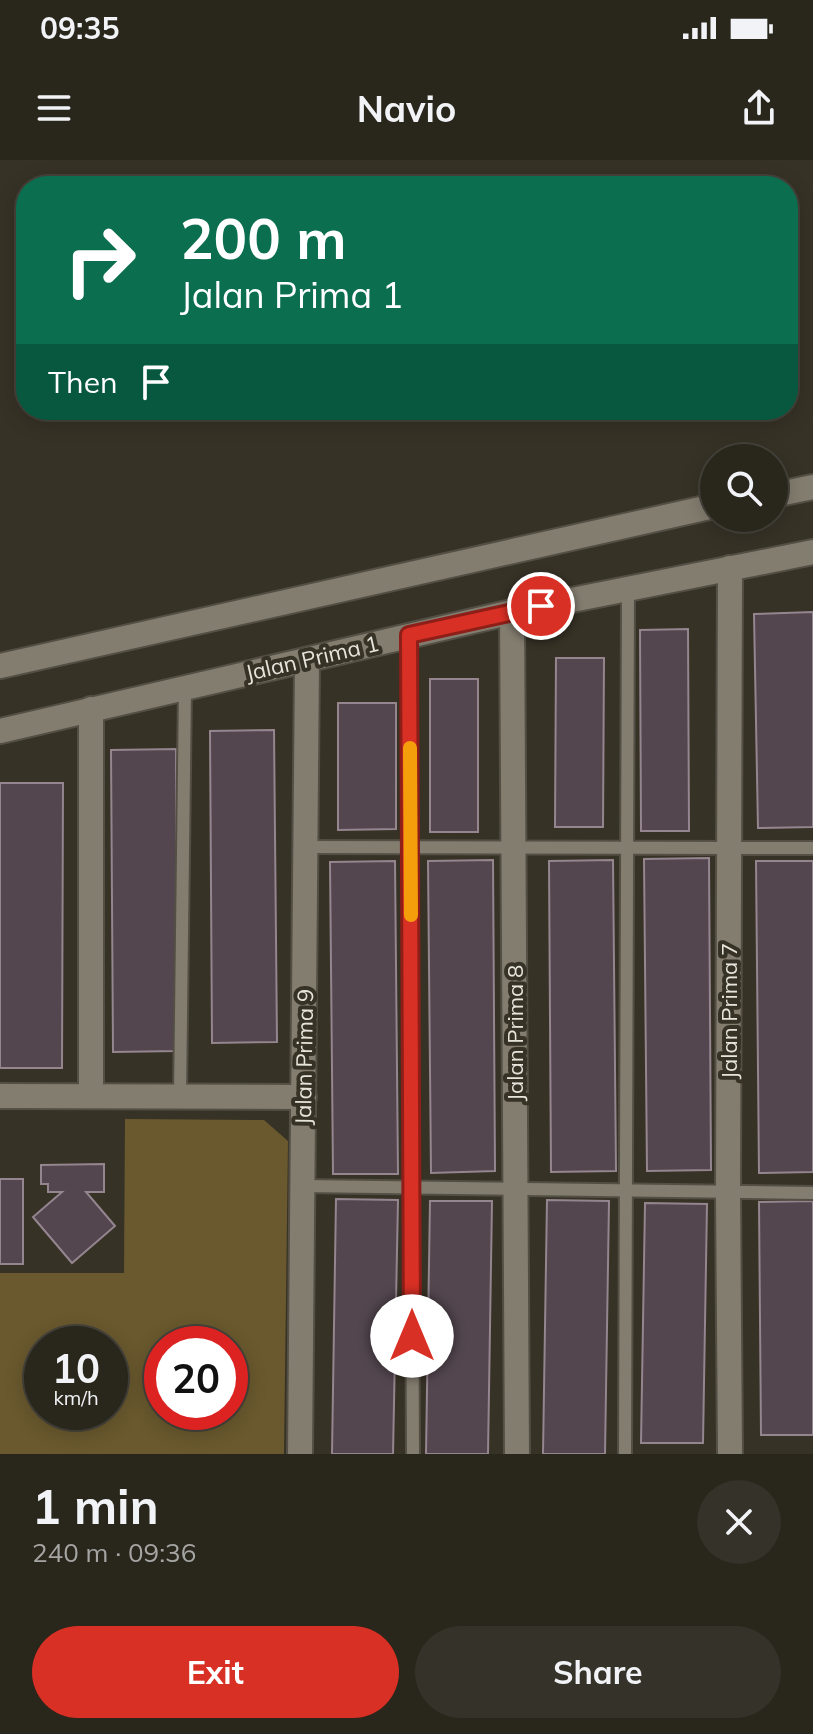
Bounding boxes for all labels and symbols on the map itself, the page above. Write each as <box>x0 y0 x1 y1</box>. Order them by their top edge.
pin <box>507 572 575 640</box>
street label: Jalan Prima 1 <box>242 629 382 687</box>
street label: Jalan Prima 7 <box>715 943 743 1079</box>
street label: Jalan Prima 8 <box>501 965 529 1101</box>
street label: Jalan Prima 9 <box>289 989 319 1125</box>
position arrow <box>370 1294 454 1378</box>
speed limit sign: 20 <box>144 1326 248 1430</box>

